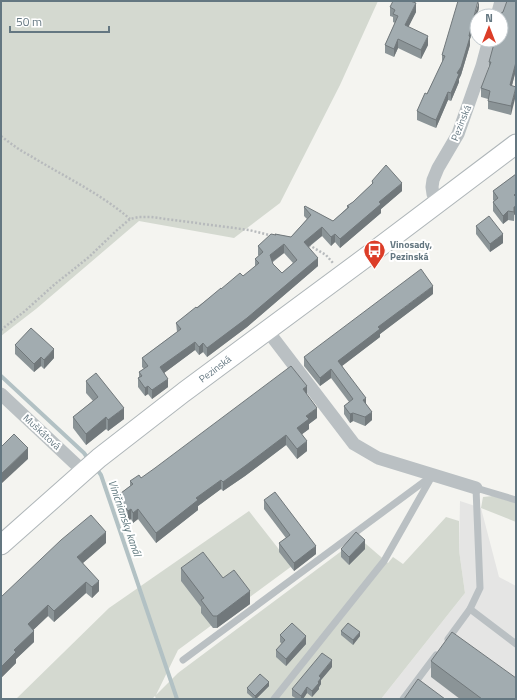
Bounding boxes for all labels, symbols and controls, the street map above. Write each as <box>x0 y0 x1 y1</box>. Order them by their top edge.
scale bar <box>10 8 109 34</box>
north arrow <box>469 8 509 48</box>
text: N <box>485 10 493 26</box>
text: 50 m <box>16 12 42 31</box>
street label: Pezinská <box>447 103 475 143</box>
bus stop icon: Vinosady, Pezinská <box>362 237 388 270</box>
place label: Vinosady, Pezinská <box>390 237 433 264</box>
street label: Pezinská <box>196 352 234 386</box>
street label: Muškátová <box>20 411 64 453</box>
water label: Viničniansky kanál <box>104 478 146 560</box>

